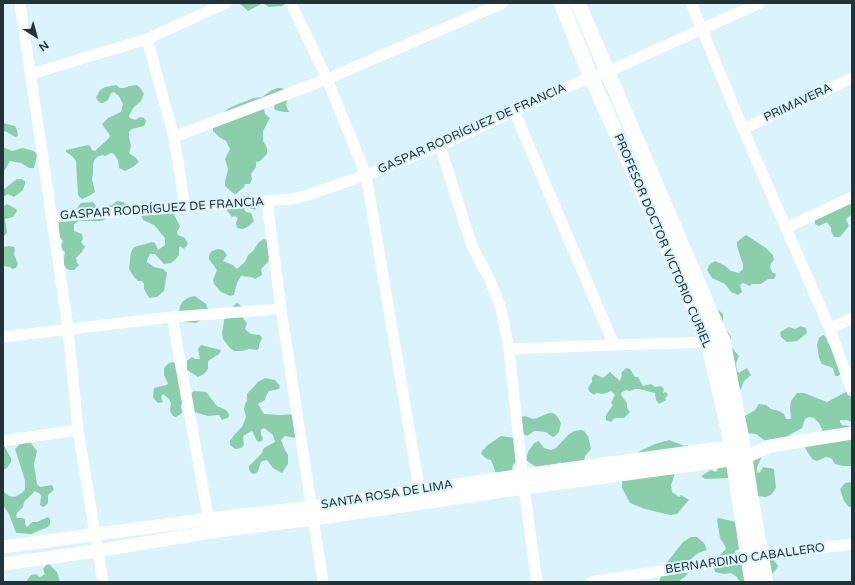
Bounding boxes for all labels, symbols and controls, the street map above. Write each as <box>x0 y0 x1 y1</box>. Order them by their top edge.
north arrow <box>16 16 56 56</box>
text: N <box>36 38 51 54</box>
street label: GASPAR RODRÍGUEZ DE FRANCIA <box>376 81 568 177</box>
street label: PRIMAVERA <box>762 81 834 125</box>
street label: PROFESOR DOCTOR VICTORIO CURIEL <box>610 132 714 350</box>
street label: GASPAR RODRÍGUEZ DE FRANCIA <box>60 195 264 223</box>
street label: SANTA ROSA DE LIMA <box>320 477 454 513</box>
street label: BERNARDINO CABALLERO <box>664 541 826 577</box>

